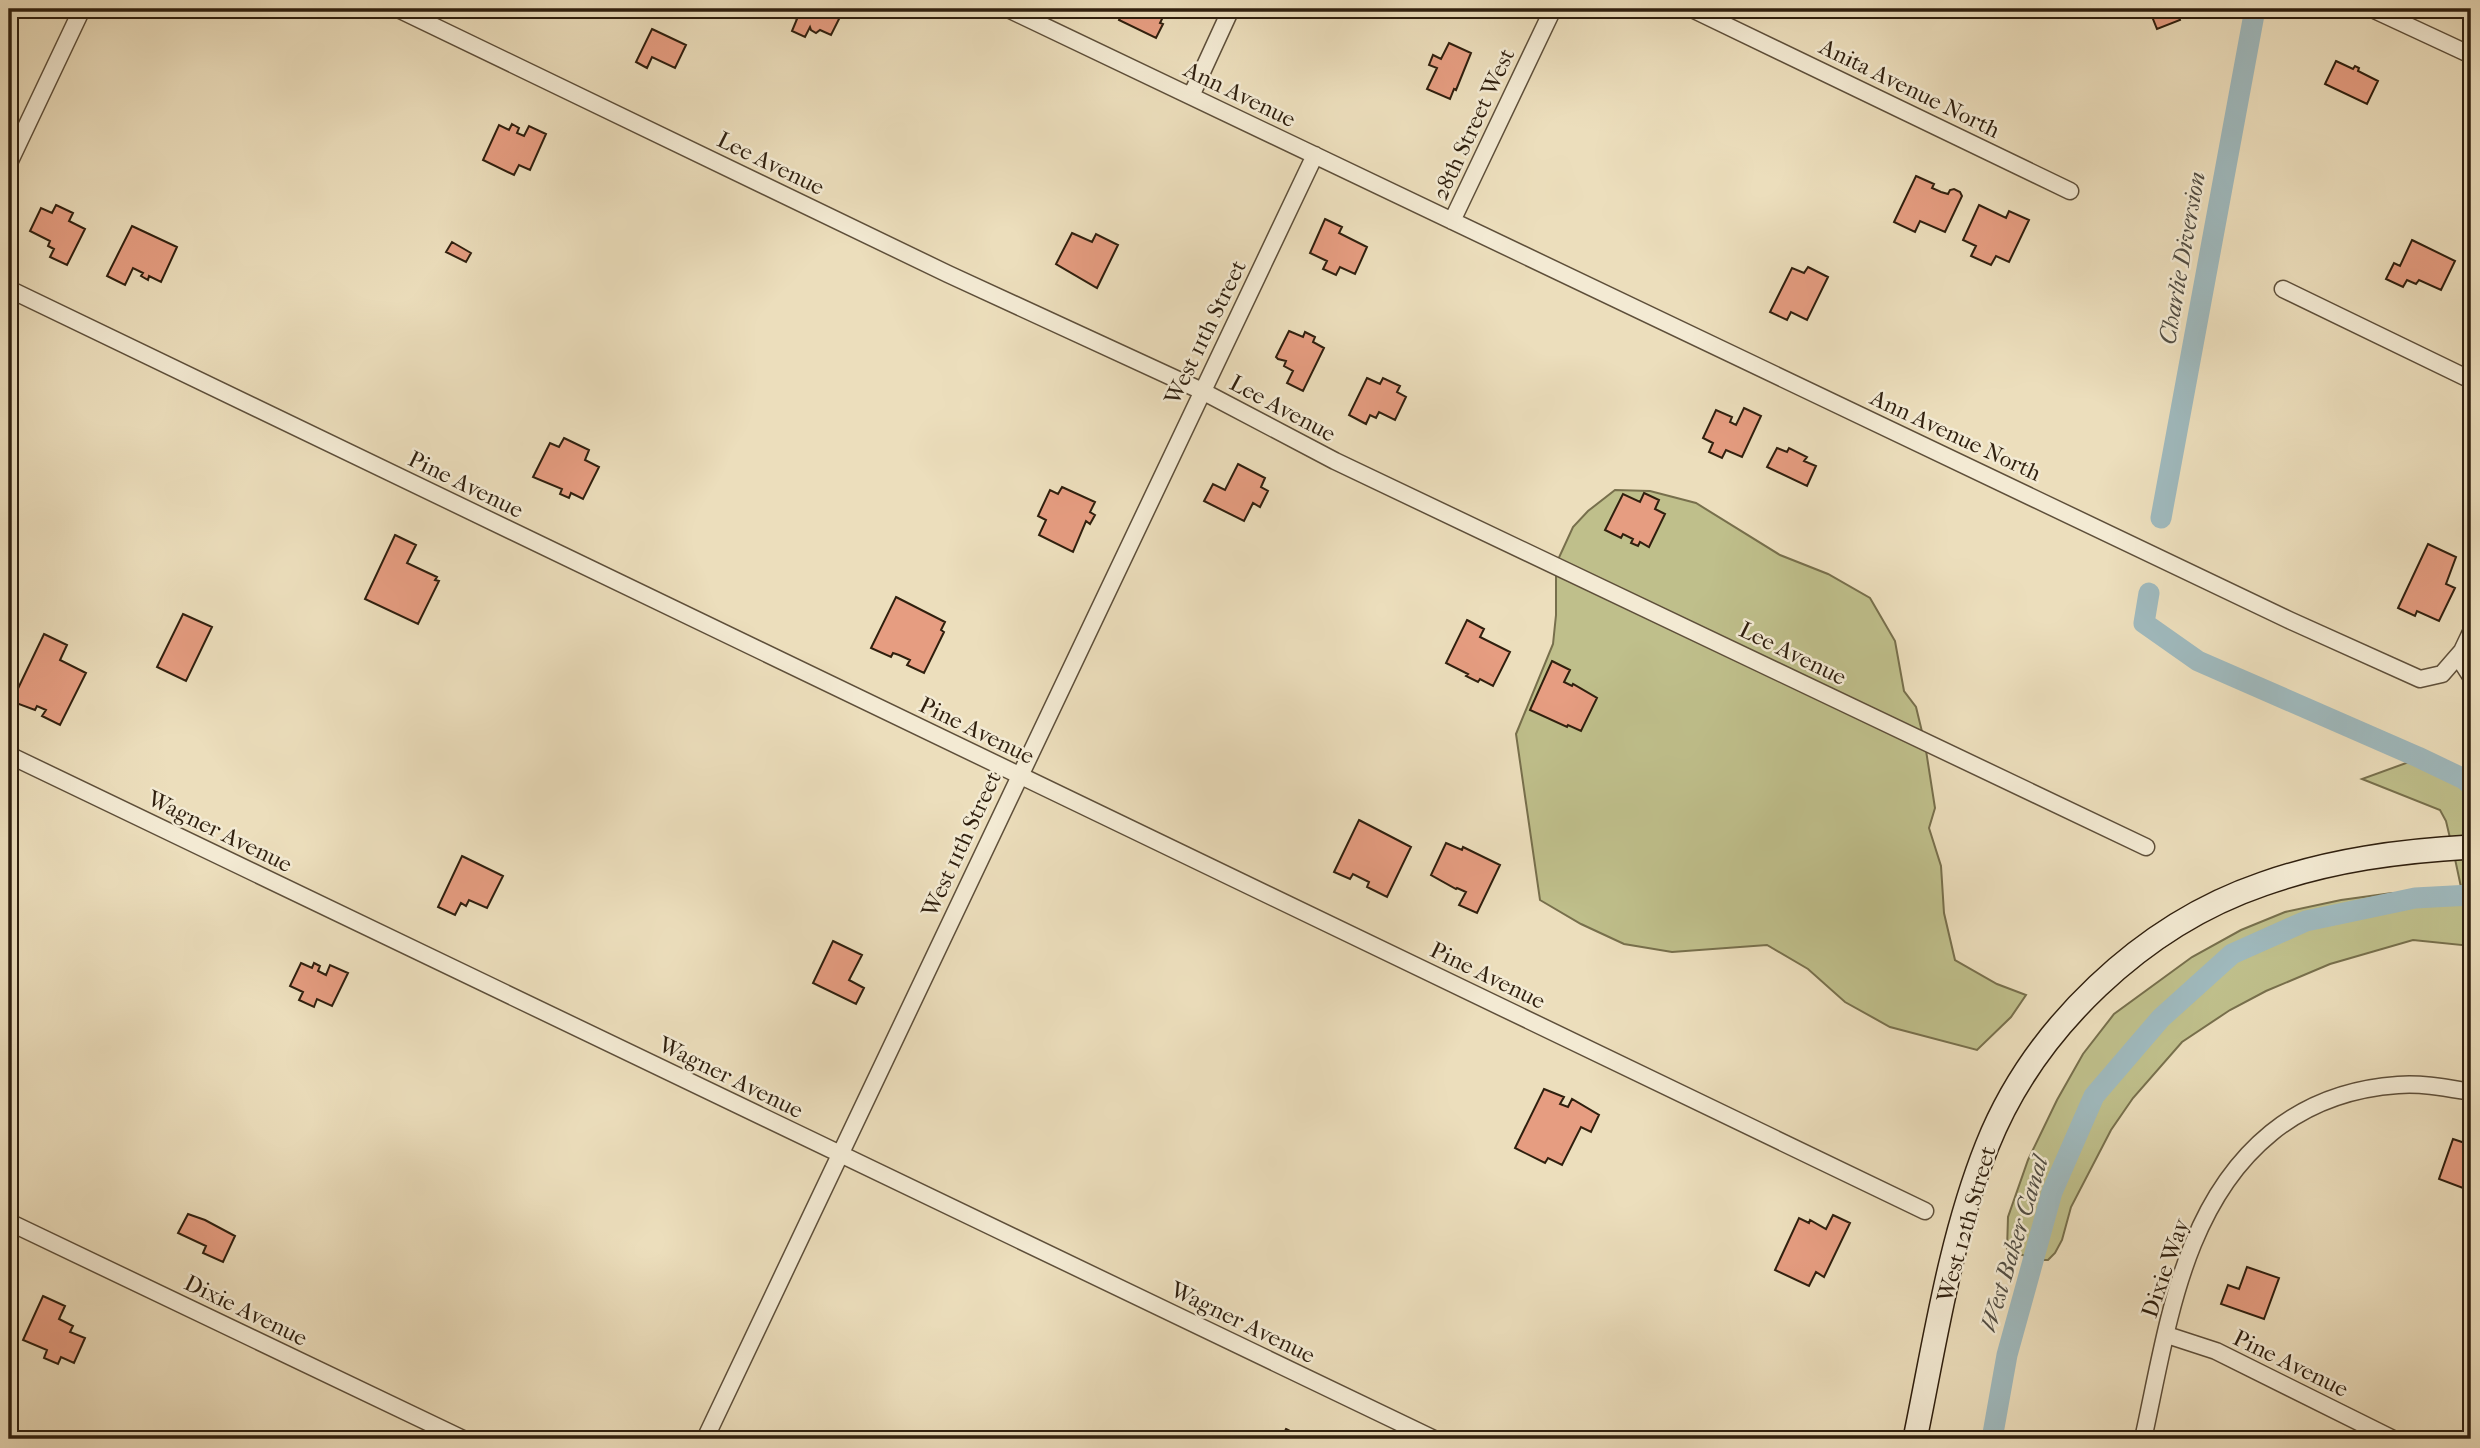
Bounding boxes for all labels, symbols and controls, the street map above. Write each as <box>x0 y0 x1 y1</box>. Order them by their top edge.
street label: Anita Avenue North <box>1814 33 2004 144</box>
street label: 28th Street West <box>1427 44 1520 204</box>
street label: Ann Avenue <box>1179 55 1300 133</box>
street label: Lee Avenue <box>713 126 829 201</box>
water label: Charlie Diversion <box>2153 169 2211 347</box>
street label: West 11th Street <box>1158 256 1252 410</box>
street label: Lee Avenue <box>1225 369 1340 448</box>
street label: Ann Avenue North <box>1865 384 2046 487</box>
street label: Pine Avenue <box>404 445 528 524</box>
street label: Lee Avenue <box>1735 616 1851 691</box>
street label: Pine Avenue <box>915 691 1039 770</box>
street label: West 11th Street <box>916 767 1007 922</box>
street label: Wagner Avenue <box>142 784 297 878</box>
street label: Pine Avenue <box>1426 936 1550 1015</box>
street label: Wagner Avenue <box>653 1030 808 1124</box>
street label: West 12th Street <box>1931 1143 2002 1306</box>
water label: West Baker Canal <box>1974 1150 2055 1335</box>
street label: Dixie Way <box>2136 1214 2195 1321</box>
street label: Dixie Avenue <box>180 1269 312 1352</box>
street label: Wagner Avenue <box>1165 1275 1320 1369</box>
street label: Pine Avenue <box>2229 1324 2353 1403</box>

